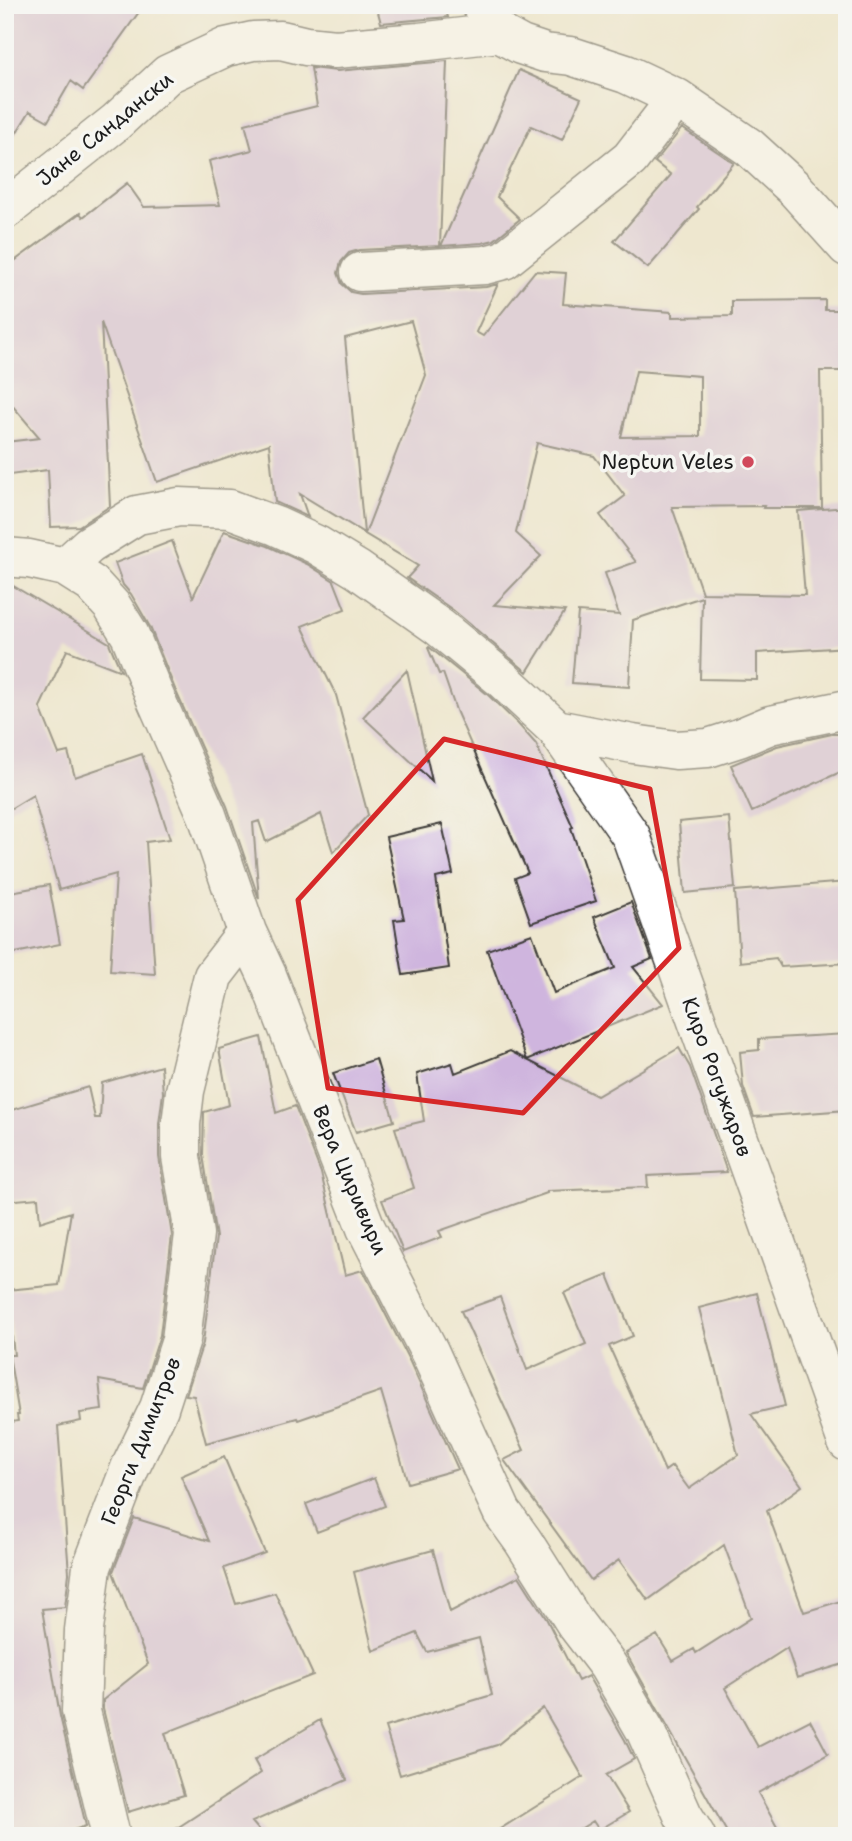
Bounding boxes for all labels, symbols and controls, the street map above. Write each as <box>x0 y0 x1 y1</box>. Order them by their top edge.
street label: Јане Сандански <box>31 65 179 193</box>
place label: Neptun Veles <box>602 448 734 476</box>
marker: Neptun Veles <box>740 454 756 470</box>
street label: Киро Рогужаров <box>675 993 759 1161</box>
street label: Вера Циривири <box>306 1101 394 1259</box>
street label: Георги Димитров <box>95 1353 187 1529</box>

